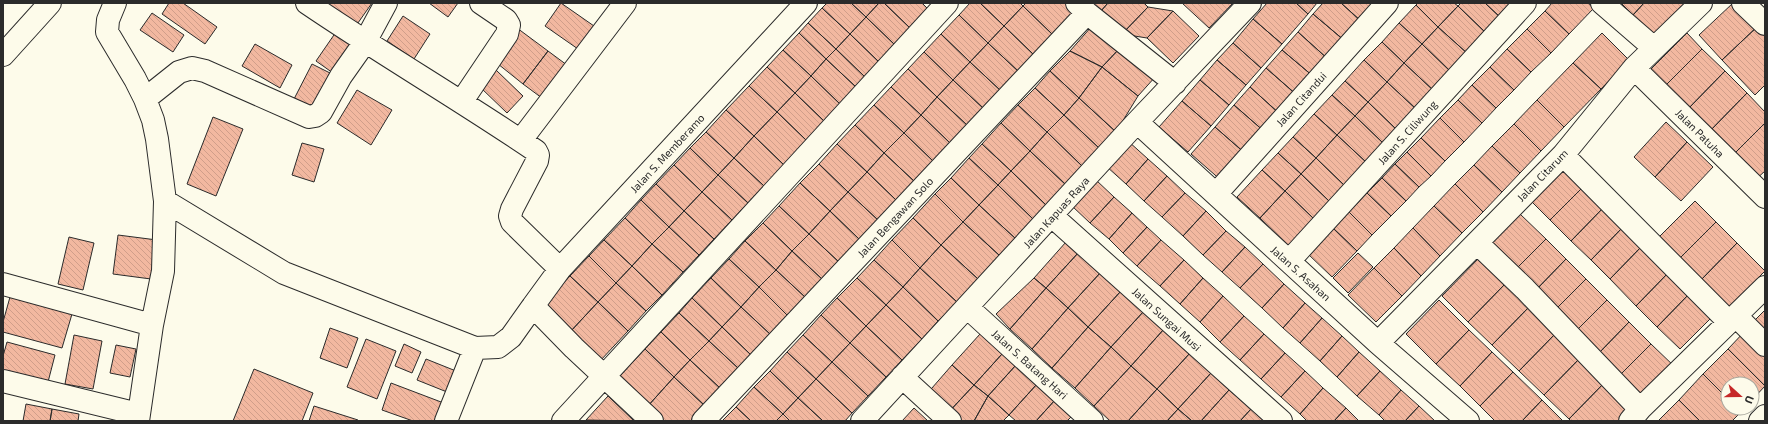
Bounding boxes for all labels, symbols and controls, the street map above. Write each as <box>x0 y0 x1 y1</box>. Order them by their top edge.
street label: Jalan Citandui <box>1273 69 1329 129</box>
street label: Jalan S. Ciliwung <box>1375 97 1439 167</box>
street label: Jalan Patuha <box>1673 106 1727 160</box>
street label: Jalan S. Memberamo <box>627 111 707 195</box>
street label: Jalan Citarum <box>1514 146 1570 204</box>
street label: Jalan Bengawan Solo <box>854 174 936 260</box>
street label: Jalan Kapuas Raya <box>1020 174 1092 250</box>
street label: Jalan S. Asahan <box>1268 243 1334 303</box>
street label: Jalan Sungai Musi <box>1130 285 1204 353</box>
street label: Jalan S. Batang Hari <box>989 326 1071 402</box>
north arrow <box>1720 376 1760 416</box>
text: U <box>1742 394 1757 406</box>

